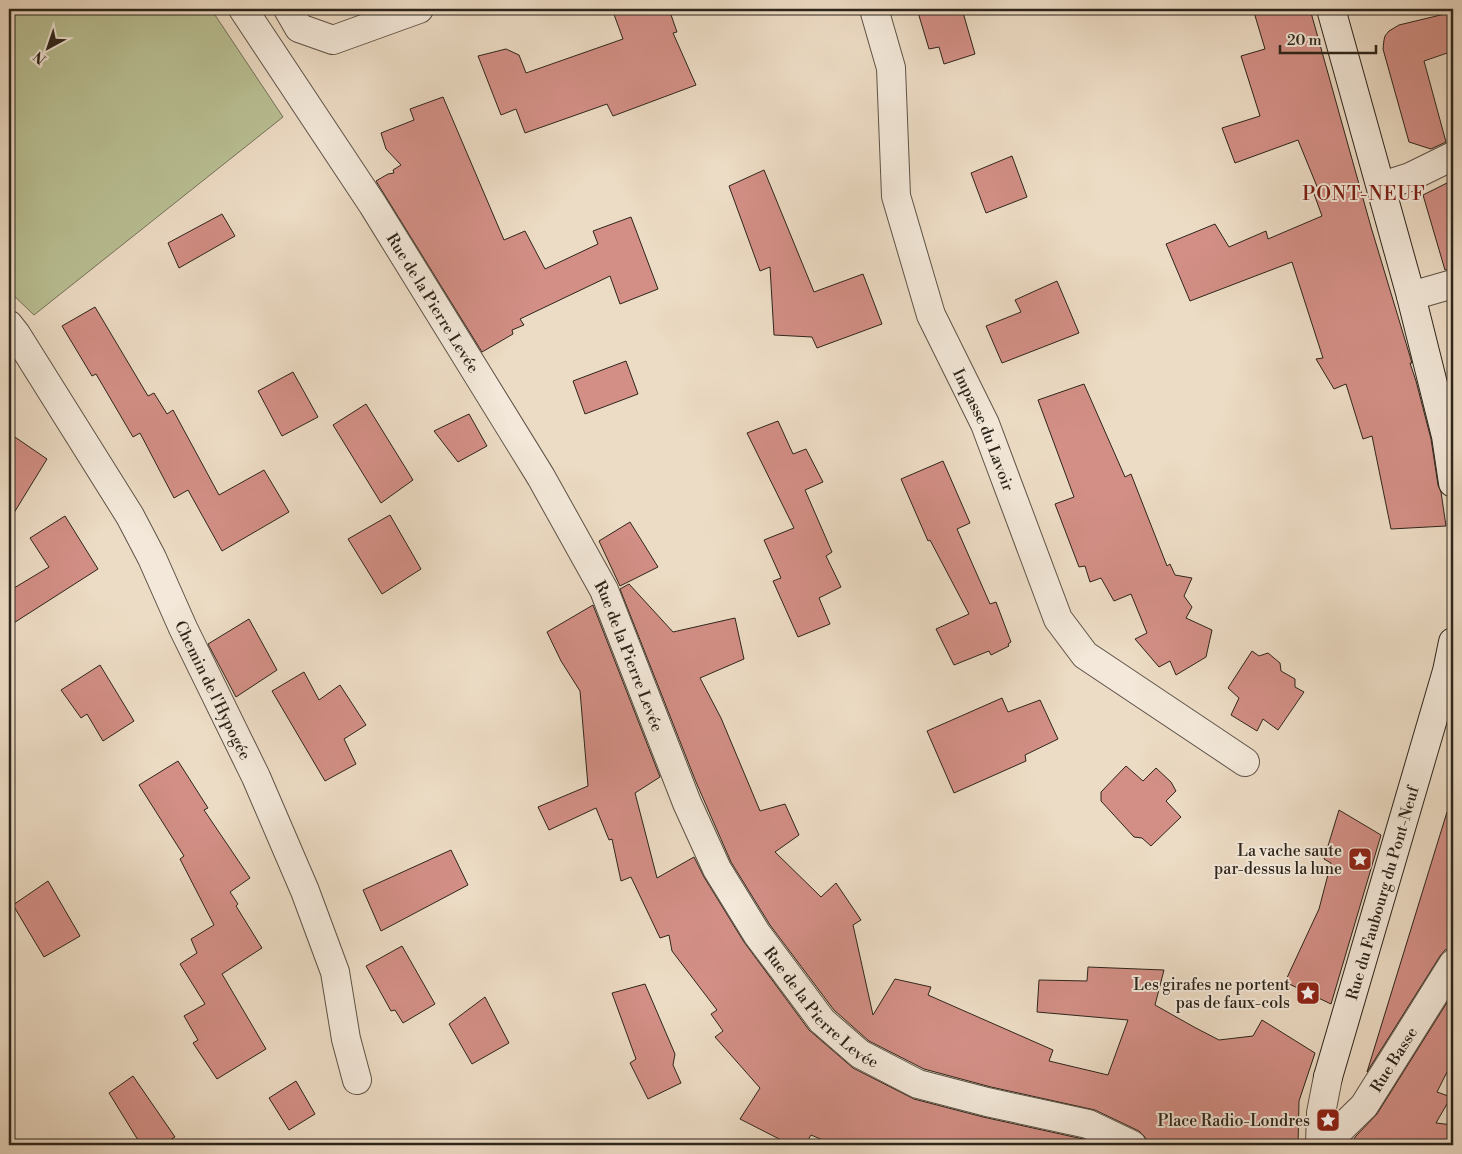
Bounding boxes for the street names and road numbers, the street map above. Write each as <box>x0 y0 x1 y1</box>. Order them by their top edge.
street label: Rue de la Pierre Levée <box>382 230 483 377</box>
street label: Impasse du Lavoir <box>948 365 1018 494</box>
street label: Rue de la Pierre Levée <box>590 577 667 735</box>
street label: Chemin de l'Hypogée <box>170 618 255 763</box>
street label: Rue du Faubourg du Pont-Neuf <box>1342 782 1424 1002</box>
street label: Rue de la Pierre Levée <box>759 943 882 1073</box>
street label: Rue Basse <box>1366 1024 1422 1096</box>

